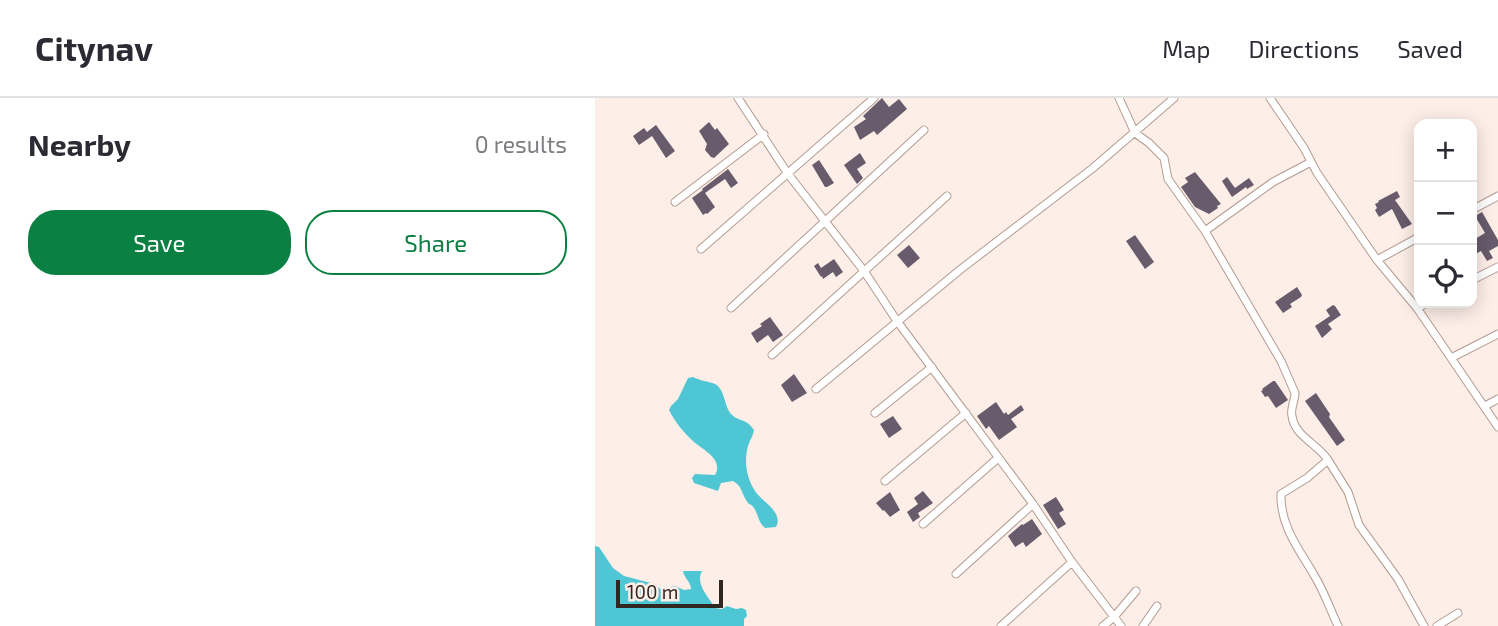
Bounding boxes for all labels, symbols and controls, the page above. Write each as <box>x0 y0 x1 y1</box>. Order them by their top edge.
text: Citynav <box>35 28 153 68</box>
text: Map <box>1162 34 1210 63</box>
text: Directions <box>1248 34 1359 63</box>
text: Saved <box>1397 34 1463 63</box>
map controls <box>1414 119 1477 308</box>
button: + <box>1414 119 1477 182</box>
text: Nearby <box>28 126 131 162</box>
text: 0 results <box>475 130 567 158</box>
button: − <box>1414 182 1477 245</box>
button: Save <box>28 210 291 275</box>
button: Share <box>305 210 567 275</box>
button: locate <box>1414 245 1477 308</box>
scale bar <box>616 577 723 609</box>
text: 100 m <box>627 580 678 603</box>

